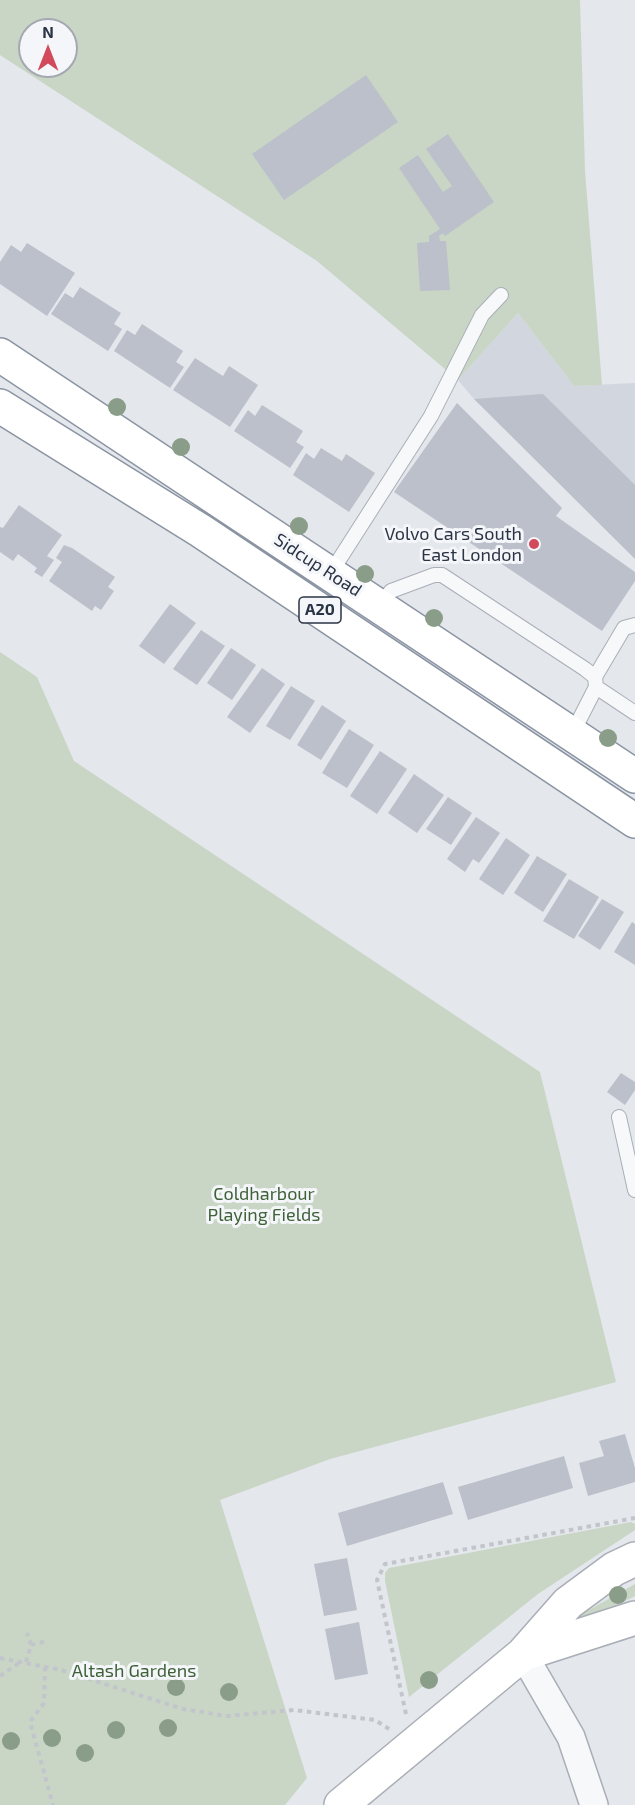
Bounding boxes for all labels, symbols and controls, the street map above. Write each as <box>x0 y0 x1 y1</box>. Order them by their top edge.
north arrow <box>18 18 78 78</box>
text: N <box>42 22 54 41</box>
place label: Volvo Cars South East London <box>384 523 522 566</box>
street label: Sidcup Road <box>270 529 366 601</box>
marker: Volvo Cars South East London <box>527 537 541 551</box>
road number: A20 <box>299 597 341 623</box>
park label: Coldharbour Playing Fields <box>208 1183 320 1226</box>
park label: Altash Gardens <box>72 1660 196 1682</box>

